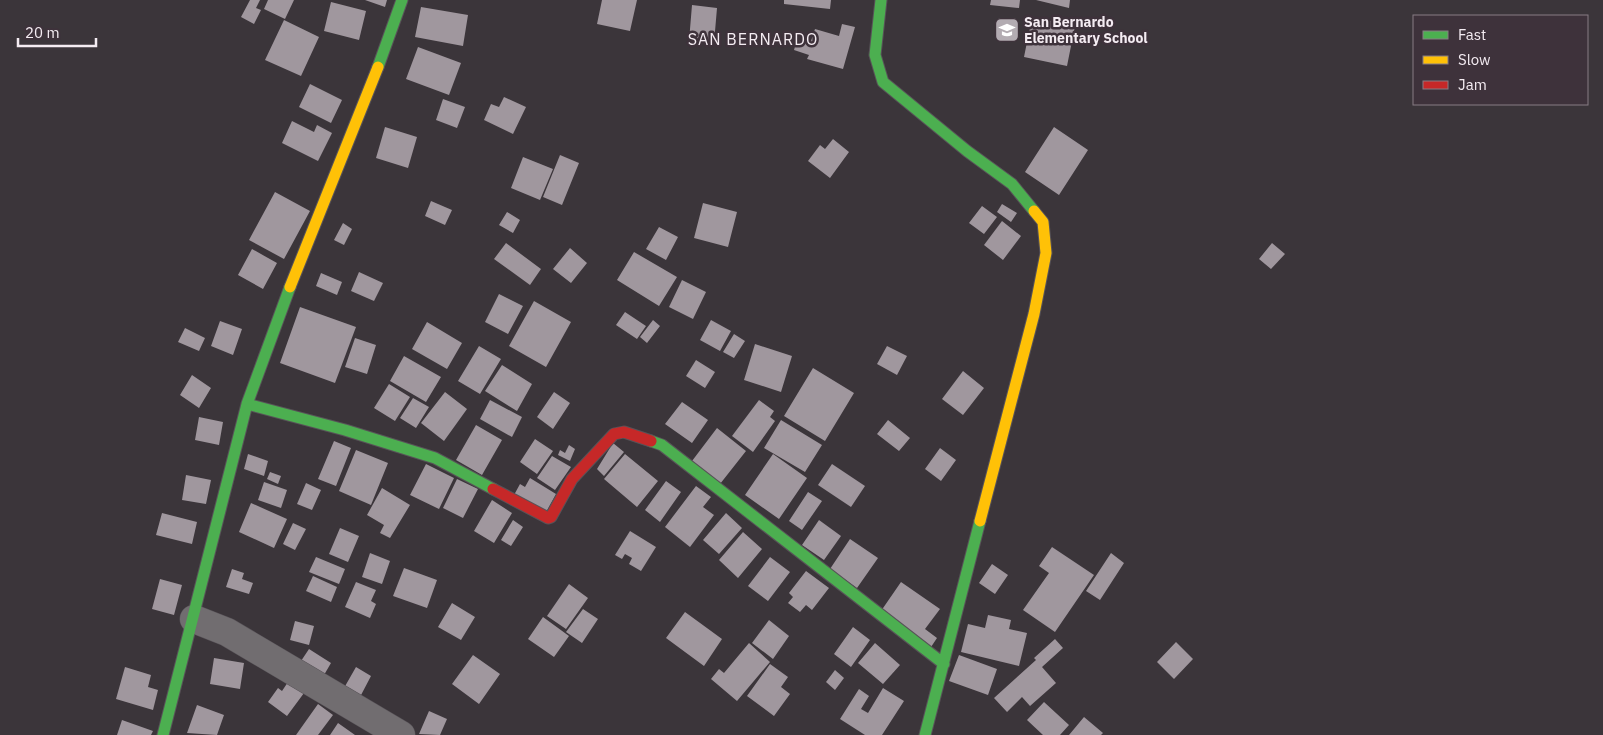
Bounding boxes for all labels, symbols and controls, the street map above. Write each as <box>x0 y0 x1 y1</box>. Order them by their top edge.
place label: San Bernardo Elementary School <box>1024 13 1148 47</box>
scale bar <box>18 15 95 47</box>
legend <box>1413 15 1588 105</box>
school or university icon: San Bernardo Elementary School <box>994 17 1020 43</box>
text: 20 m <box>25 23 60 42</box>
text: Fast <box>1458 25 1486 44</box>
district label: SAN BERNARDO <box>688 29 818 49</box>
text: Slow <box>1458 50 1491 69</box>
text: Jam <box>1458 75 1487 94</box>

